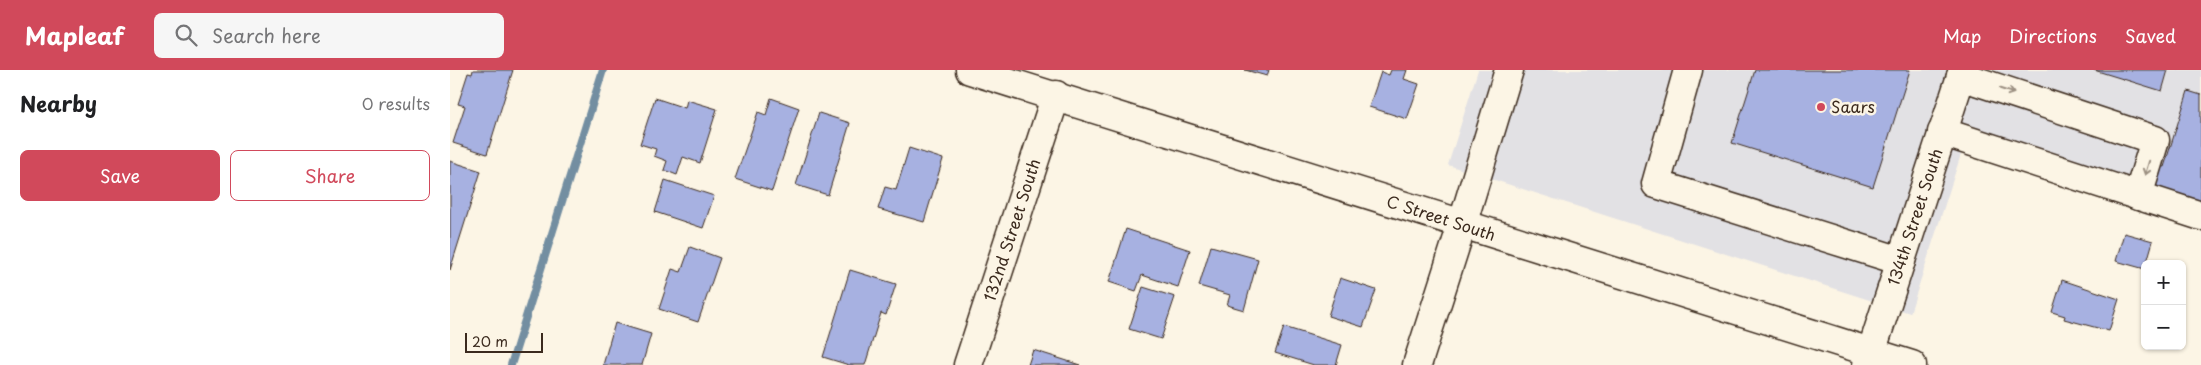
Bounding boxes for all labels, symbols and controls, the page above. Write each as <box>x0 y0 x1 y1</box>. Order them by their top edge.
search box <box>154 13 504 58</box>
text: Mapleaf <box>25 17 124 53</box>
icon: search <box>172 21 200 49</box>
text: Search here <box>212 21 321 49</box>
text: Map <box>1943 22 1981 49</box>
text: Directions <box>2009 22 2097 49</box>
text: Saved <box>2125 22 2176 49</box>
text: Nearby <box>20 87 97 119</box>
one-way arrow <box>1999 87 2014 96</box>
text: 0 results <box>362 91 430 115</box>
place label: Saars <box>1831 94 1875 118</box>
marker: Saars <box>1815 101 1827 113</box>
street label: 134th Street South <box>1881 145 1948 288</box>
button: Save <box>20 150 220 201</box>
button: Share <box>230 150 430 201</box>
street label: 132nd Street South <box>977 155 1045 304</box>
one-way arrow <box>2141 160 2151 176</box>
street label: C Street South <box>1384 188 1499 246</box>
map controls <box>2141 260 2186 350</box>
button: + <box>2141 260 2186 305</box>
button: − <box>2141 305 2186 350</box>
scale bar <box>465 330 542 353</box>
text: 20 m <box>472 331 508 352</box>

